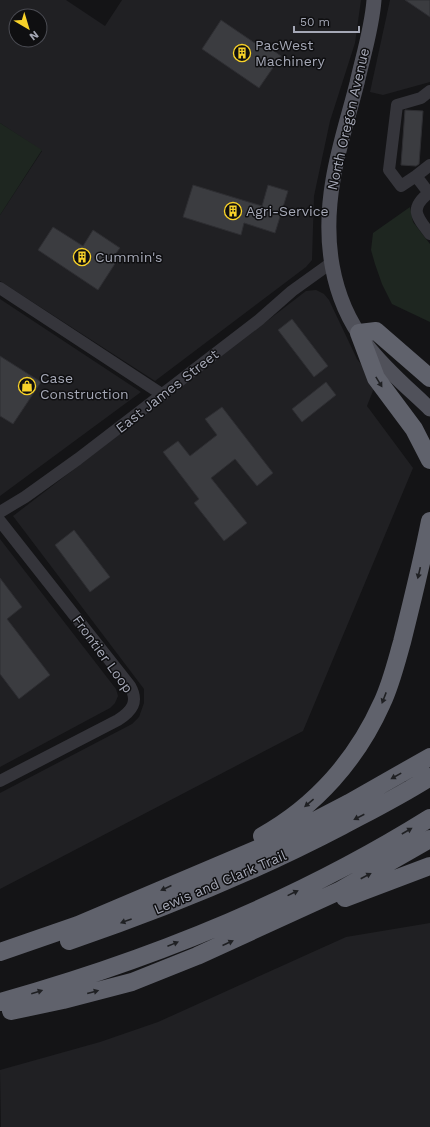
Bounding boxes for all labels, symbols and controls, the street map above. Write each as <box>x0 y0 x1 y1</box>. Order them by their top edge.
north arrow <box>8 8 48 48</box>
scale bar <box>294 8 359 34</box>
text: 50 m <box>300 15 330 29</box>
text: N <box>27 28 41 43</box>
place label: PacWest Machinery <box>255 37 325 69</box>
building icon: PacWest Machinery <box>232 43 252 63</box>
street label: North Oregon Avenue <box>324 46 372 192</box>
building icon: Agri-Service <box>223 201 243 221</box>
place label: Agri-Service <box>246 203 329 219</box>
building icon: Cummin's <box>72 247 92 267</box>
place label: Cummin's <box>95 249 162 265</box>
street label: East James Street <box>112 346 222 436</box>
place label: Case Construction <box>40 370 129 402</box>
shop icon: Case Construction <box>17 376 37 396</box>
one-way arrow <box>375 377 383 387</box>
one-way arrow <box>415 566 421 579</box>
street label: Frontier Loop <box>69 612 137 696</box>
one-way arrow <box>381 692 387 704</box>
one-way arrow <box>390 773 402 780</box>
one-way arrow <box>304 798 315 807</box>
one-way arrow <box>354 814 365 820</box>
one-way arrow <box>401 828 413 835</box>
street label: Lewis and Clark Trail <box>151 847 289 917</box>
one-way arrow <box>360 873 372 880</box>
one-way arrow <box>160 885 172 891</box>
one-way arrow <box>287 890 299 896</box>
one-way arrow <box>119 918 131 924</box>
one-way arrow <box>222 940 233 946</box>
one-way arrow <box>168 941 180 947</box>
one-way arrow <box>32 989 44 995</box>
one-way arrow <box>87 989 99 995</box>

